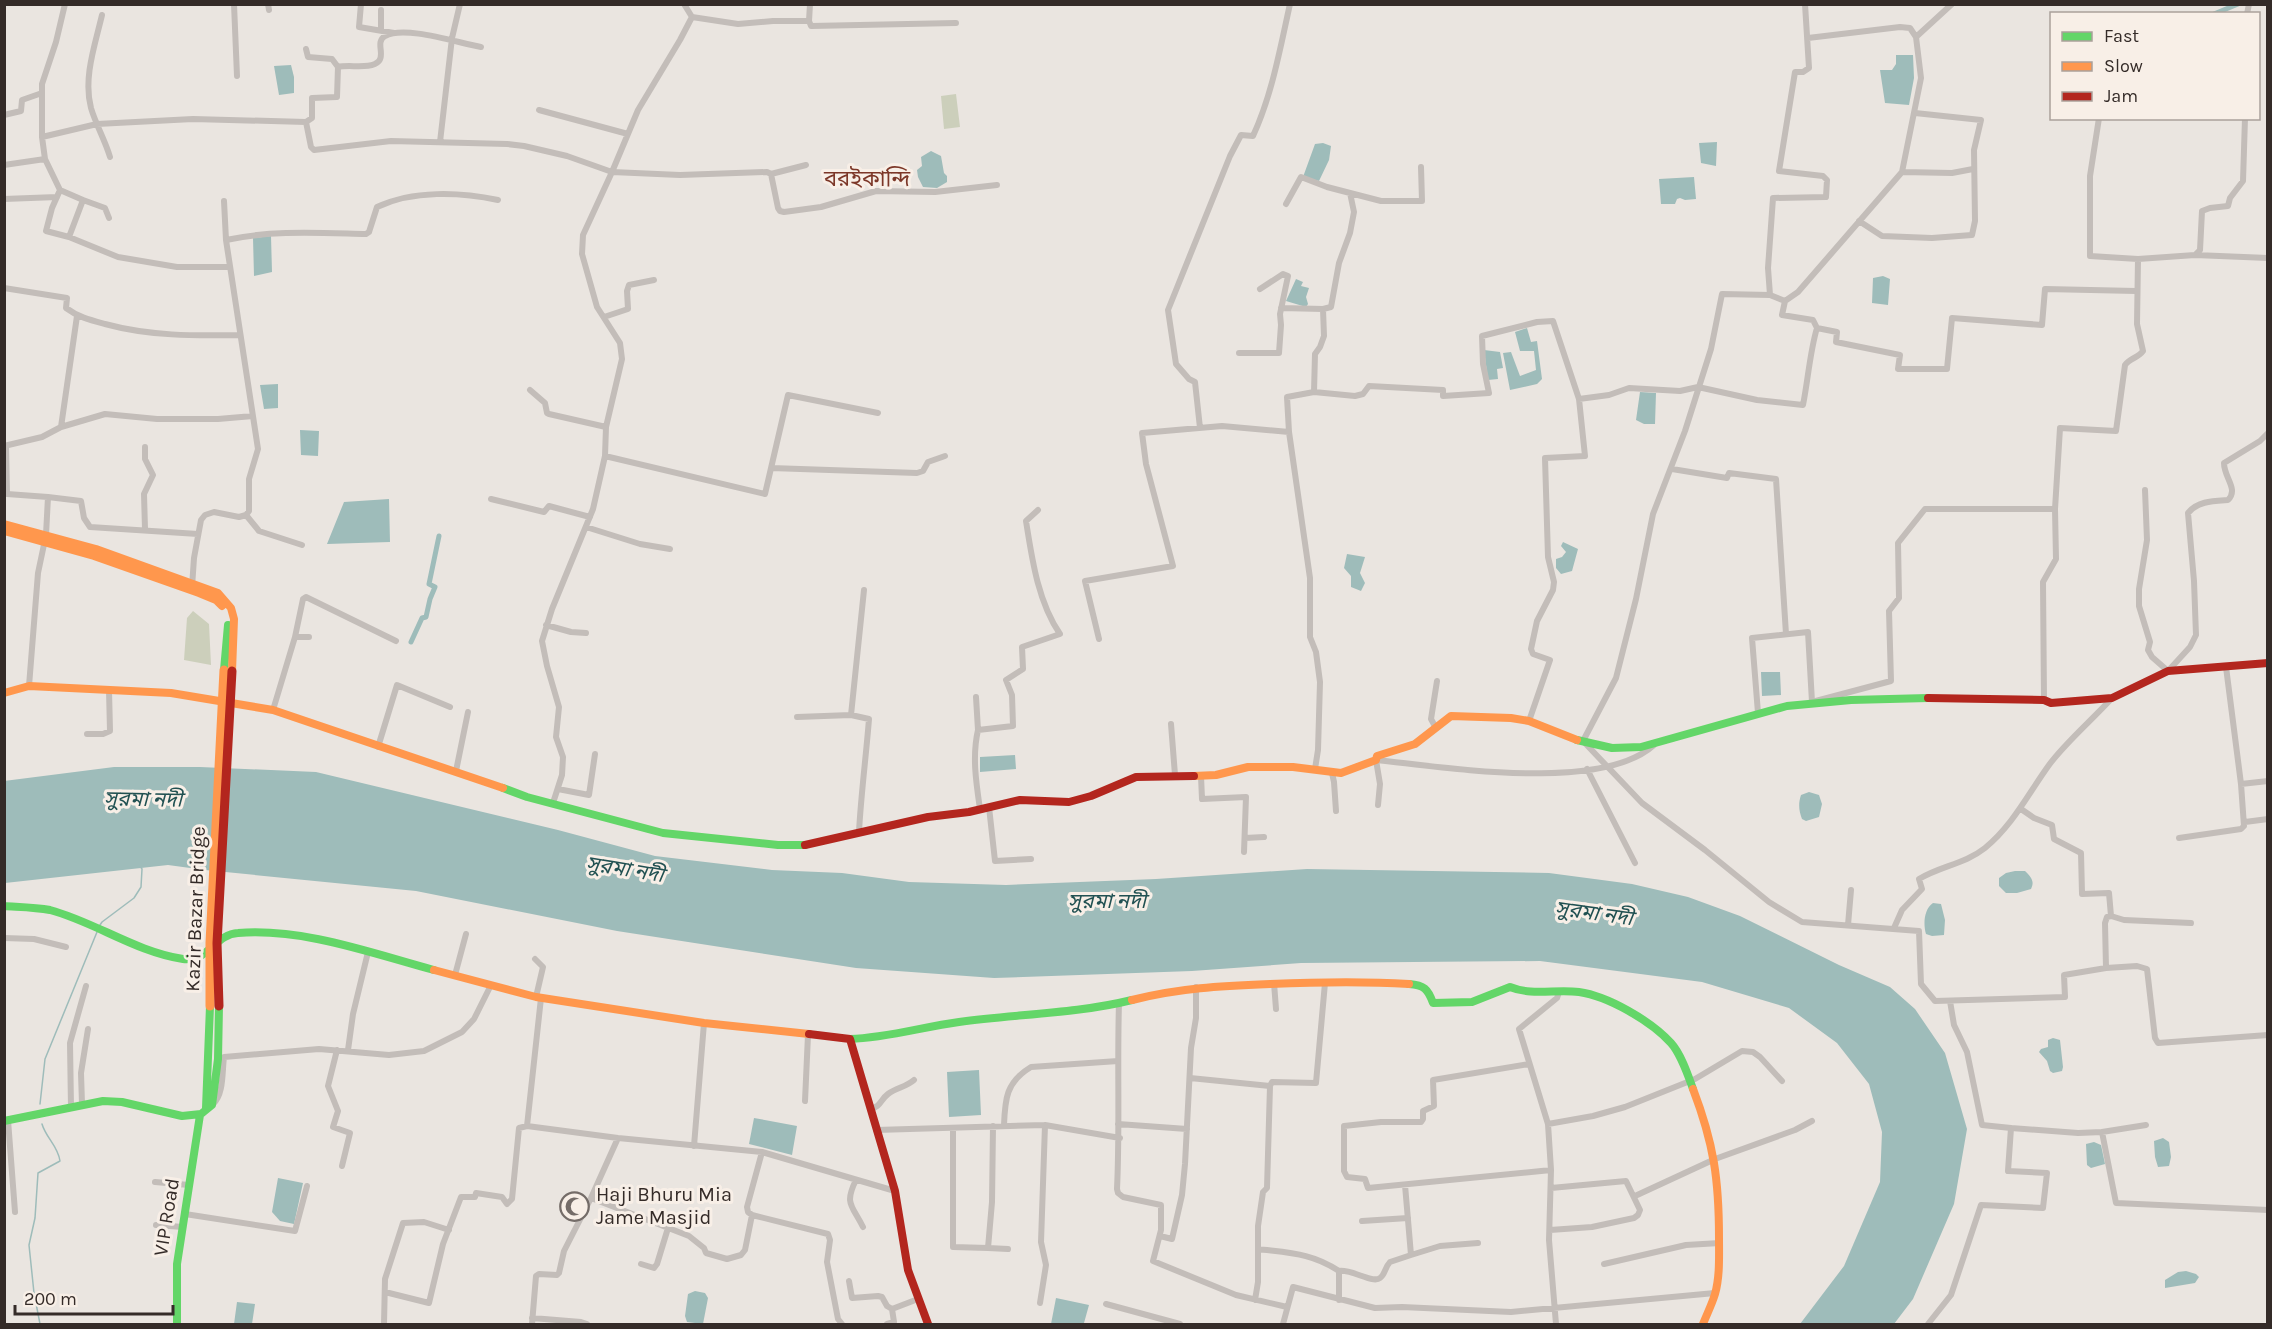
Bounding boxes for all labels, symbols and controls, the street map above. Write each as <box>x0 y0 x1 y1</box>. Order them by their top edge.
legend <box>2050 12 2260 120</box>
text: Fast <box>2104 25 2139 47</box>
text: Slow <box>2104 55 2143 77</box>
text: Jam <box>2104 85 2138 107</box>
district label: বরইকান্দি <box>823 166 911 192</box>
water label: সুরমা নদী <box>104 785 187 812</box>
street label: Kazir Bazar Bridge <box>181 826 210 992</box>
water label: সুরমা নদী <box>584 850 670 888</box>
water label: সুরমা নদী <box>1068 888 1151 913</box>
water label: সুরমা নদী <box>1554 895 1639 931</box>
street label: VIP Road <box>149 1176 184 1258</box>
place label: Haji Bhuru Mia Jame Masjid <box>596 1183 732 1229</box>
mosque icon: Haji Bhuru Mia Jame Masjid <box>559 1190 591 1222</box>
scale bar <box>15 1278 172 1316</box>
text: 200 m <box>24 1288 77 1310</box>

